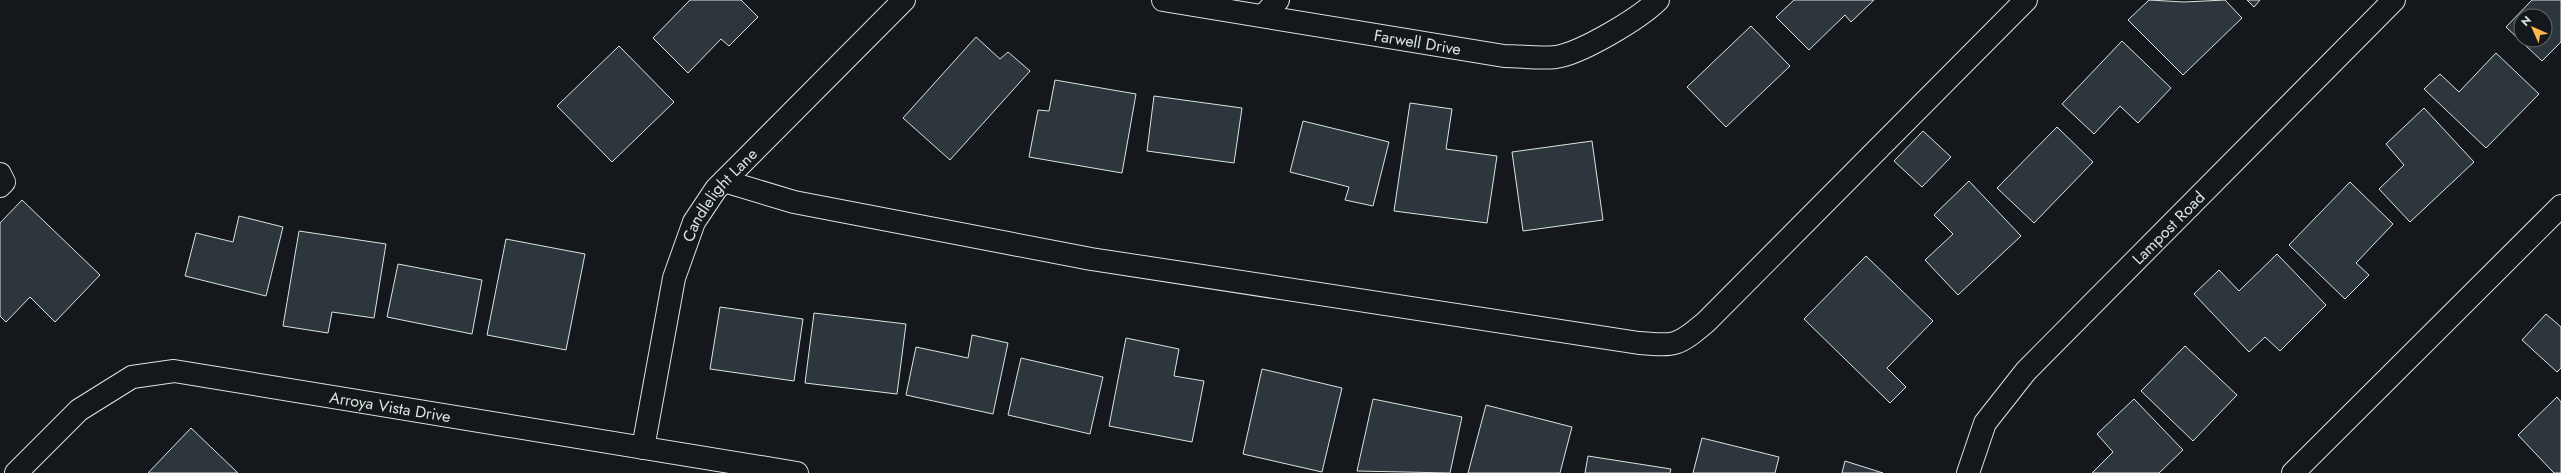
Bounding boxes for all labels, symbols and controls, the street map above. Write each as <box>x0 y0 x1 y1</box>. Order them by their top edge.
north arrow <box>2513 8 2553 48</box>
text: N <box>2517 12 2535 30</box>
street label: Farwell Drive <box>1372 24 1463 61</box>
street label: Candlelight Lane <box>677 143 763 245</box>
street label: Lampost Road <box>2127 186 2210 270</box>
street label: Arroya Vista Drive <box>328 386 452 428</box>

